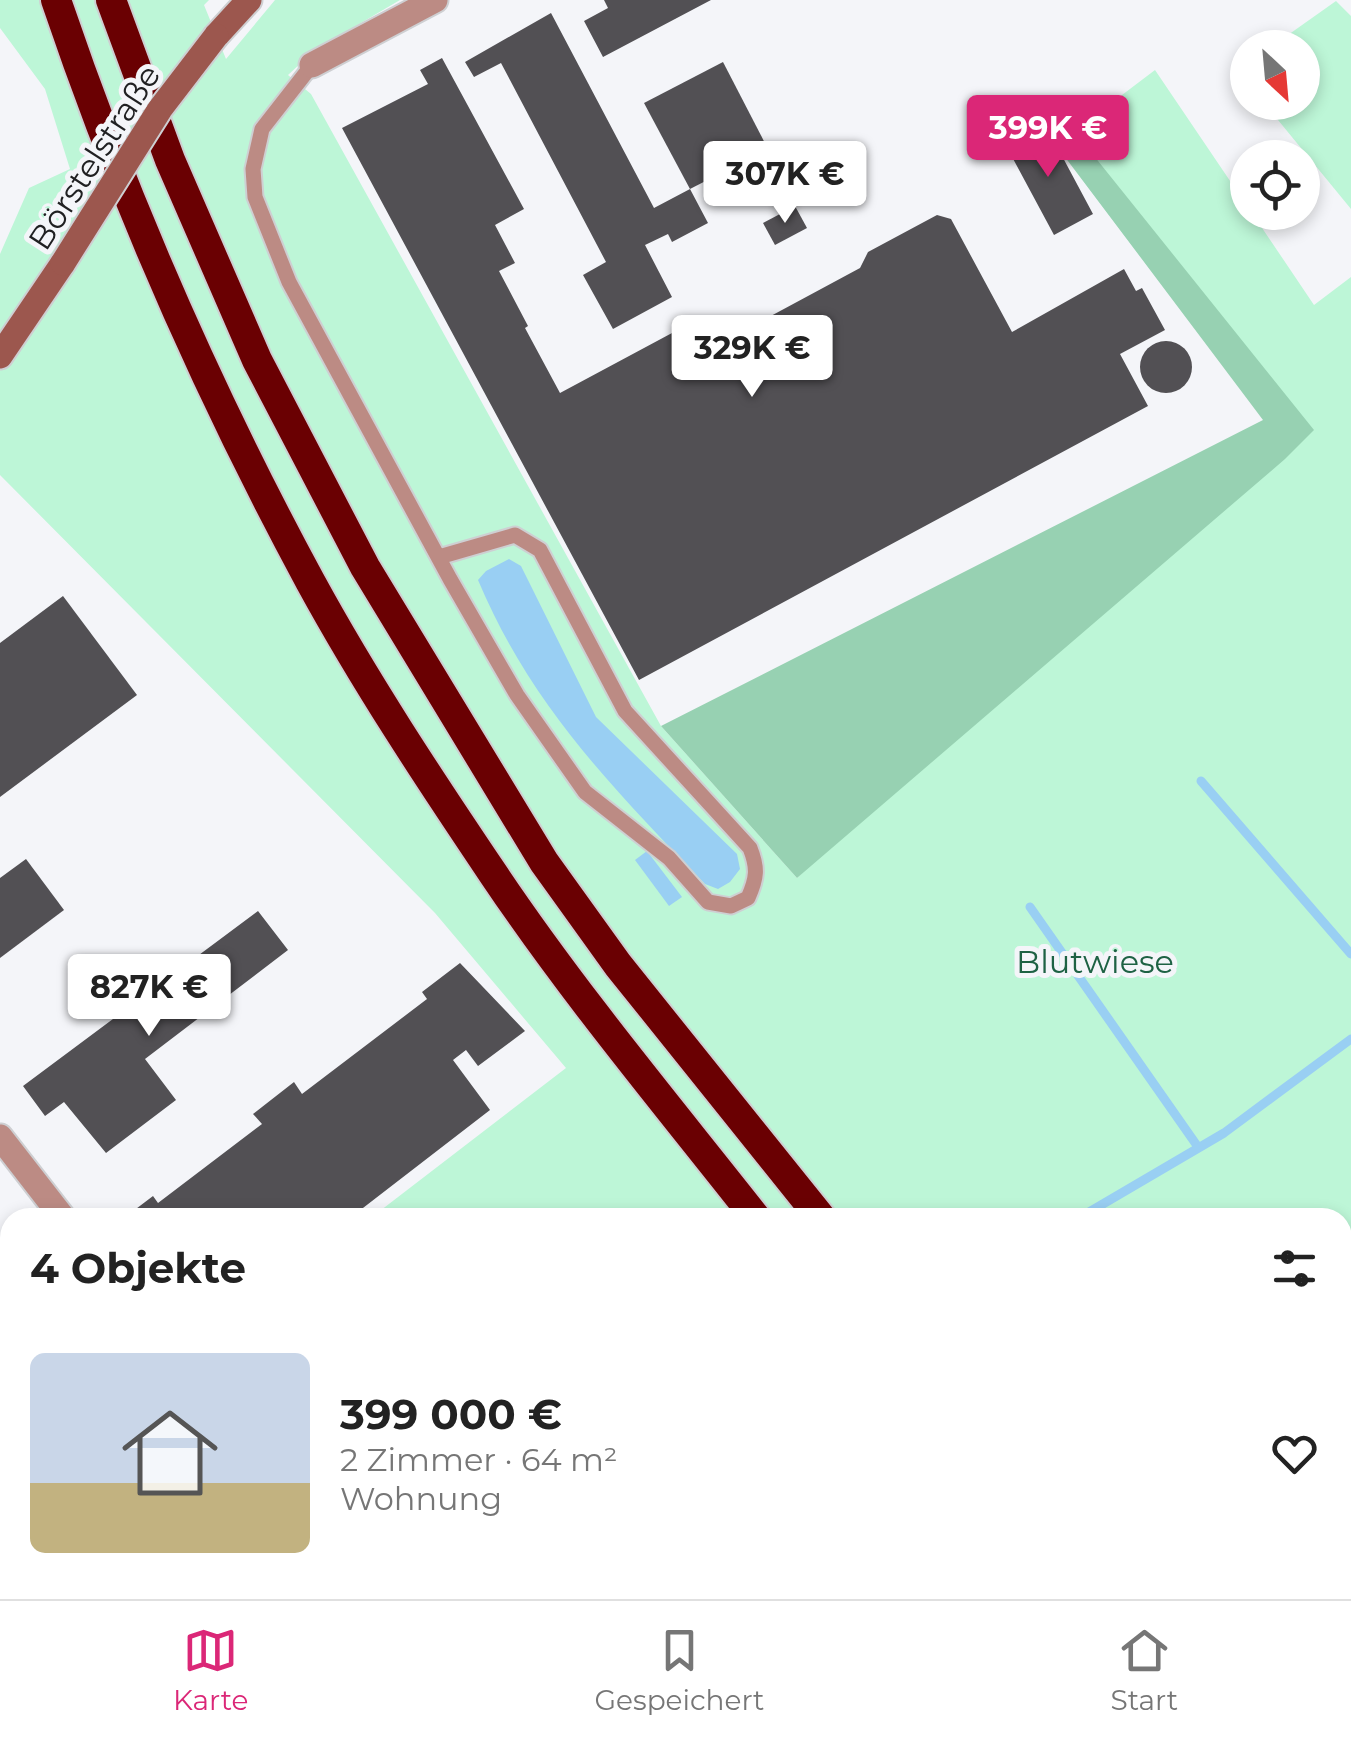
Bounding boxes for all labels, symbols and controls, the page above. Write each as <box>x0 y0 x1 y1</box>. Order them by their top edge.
north arrow <box>1230 30 1320 120</box>
map controls <box>1230 30 1320 230</box>
street label: Börstelstraße <box>20 57 168 257</box>
pin: 399K € <box>967 95 1129 180</box>
text: 399K € <box>989 108 1107 147</box>
button: locate <box>1230 140 1320 230</box>
pin: 307K € <box>704 141 866 226</box>
text: 307K € <box>725 154 845 193</box>
pin: 329K € <box>671 315 833 400</box>
text: 329K € <box>694 328 810 367</box>
park label: Blutwiese <box>1016 942 1174 981</box>
pin: 827K € <box>68 954 230 1039</box>
text: 827K € <box>90 967 208 1006</box>
icon: filters <box>1267 1241 1322 1296</box>
text: 4 Objekte <box>30 1242 246 1294</box>
text: 399 000 € <box>340 1388 562 1440</box>
icon: home <box>110 1393 230 1513</box>
icon: heart <box>1267 1426 1322 1481</box>
text: 2 Zimmer · 64 m² <box>340 1440 618 1479</box>
text: Wohnung <box>340 1479 502 1518</box>
tab: Karte <box>173 1623 248 1717</box>
tab: Gespeichert <box>594 1623 764 1717</box>
tab: Start <box>1110 1623 1178 1717</box>

